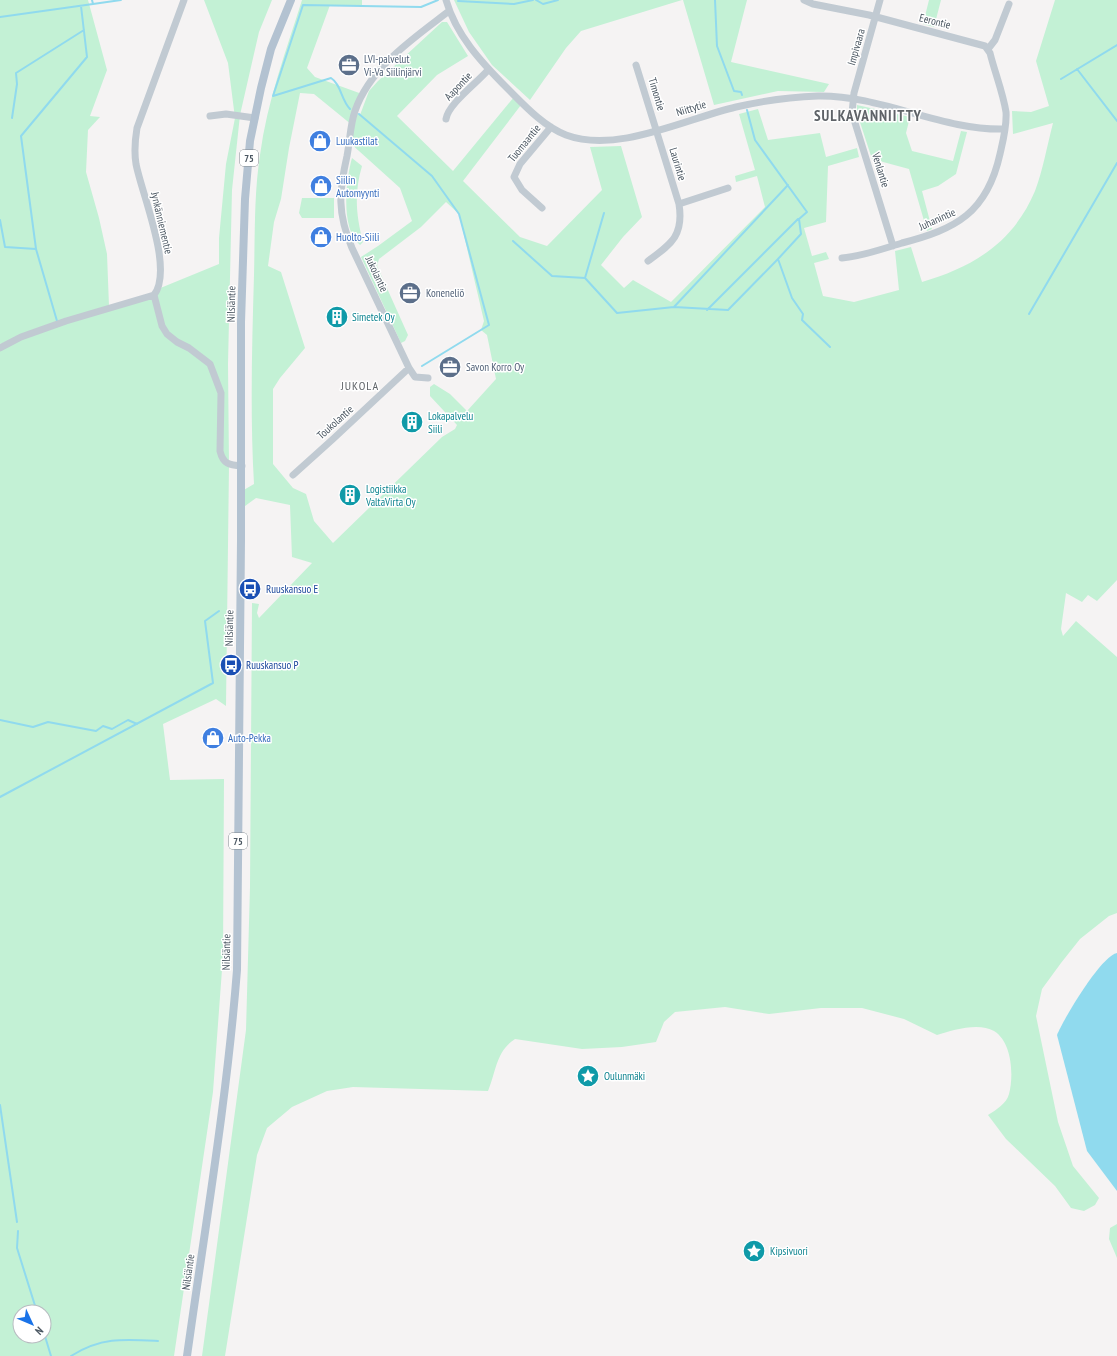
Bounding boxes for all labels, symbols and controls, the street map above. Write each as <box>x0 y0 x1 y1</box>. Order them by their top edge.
street label: Eerontie <box>918 10 953 32</box>
street label: Impivaara <box>844 27 868 67</box>
office icon: LVI-palvelut Vi-Va Siilinjärvi <box>336 52 362 78</box>
place label: LVI-palvelut Vi-Va Siilinjärvi <box>363 52 422 79</box>
street label: Aapontie <box>441 68 475 103</box>
street label: Timontie <box>645 76 669 113</box>
street label: Niittytie <box>674 97 708 119</box>
district label: SULKAVANNIITTY <box>814 106 922 125</box>
street label: Tuomaantie <box>505 121 544 165</box>
shop icon: Luukastilat <box>307 128 333 154</box>
place label: Luukastilat <box>336 134 378 148</box>
street label: Laurintie <box>666 146 690 183</box>
road number: 75 <box>240 150 258 166</box>
street label: Venlantie <box>869 150 893 190</box>
shop icon: Siilin Automyynti <box>308 173 334 199</box>
place label: Siilin Automyynti <box>336 173 379 200</box>
street label: Jynkänniementie <box>148 190 176 256</box>
street label: Juhanintie <box>916 205 958 234</box>
shop icon: Huolto-Siili <box>308 224 334 250</box>
place label: Huolto-Siili <box>336 230 379 244</box>
street label: Jukolantie <box>362 253 392 295</box>
office icon: Koneneliö <box>397 280 423 306</box>
street label: Nilsiäntie <box>224 285 238 322</box>
place label: Koneneliö <box>426 286 464 300</box>
building icon: Simetek Oy <box>324 304 350 330</box>
place label: Simetek Oy <box>352 310 396 324</box>
office icon: Savon Korro Oy <box>437 354 463 380</box>
place label: Savon Korro Oy <box>466 360 525 374</box>
district label: JUKOLA <box>340 378 379 393</box>
street label: Toukolantie <box>314 402 356 442</box>
building icon: Lokapalvelu Siili <box>399 409 425 435</box>
place label: Lokapalvelu Siili <box>428 409 474 436</box>
building icon: Logistiikka ValtaVirta Oy <box>337 482 363 508</box>
place label: Logistiikka ValtaVirta Oy <box>365 482 416 509</box>
bus stop icon: Ruuskansuo E <box>237 576 263 602</box>
place label: Ruuskansuo E <box>266 582 319 596</box>
street label: Nilsiäntie <box>222 609 236 646</box>
bus stop icon: Ruuskansuo P <box>218 652 244 678</box>
place label: Ruuskansuo P <box>246 658 299 672</box>
shop icon: Auto-Pekka <box>200 725 226 751</box>
place label: Auto-Pekka <box>228 731 271 745</box>
road number: 75 <box>229 833 247 849</box>
street label: Nilsiäntie <box>219 933 233 970</box>
place icon: Oulunmäki <box>575 1063 601 1089</box>
place label: Oulunmäki <box>604 1069 645 1083</box>
place icon: Kipsivuori <box>741 1238 767 1264</box>
place label: Kipsivuori <box>770 1244 808 1258</box>
street label: Nilsiäntie <box>179 1253 198 1291</box>
north arrow <box>12 1304 52 1344</box>
text: N <box>32 1324 46 1338</box>

